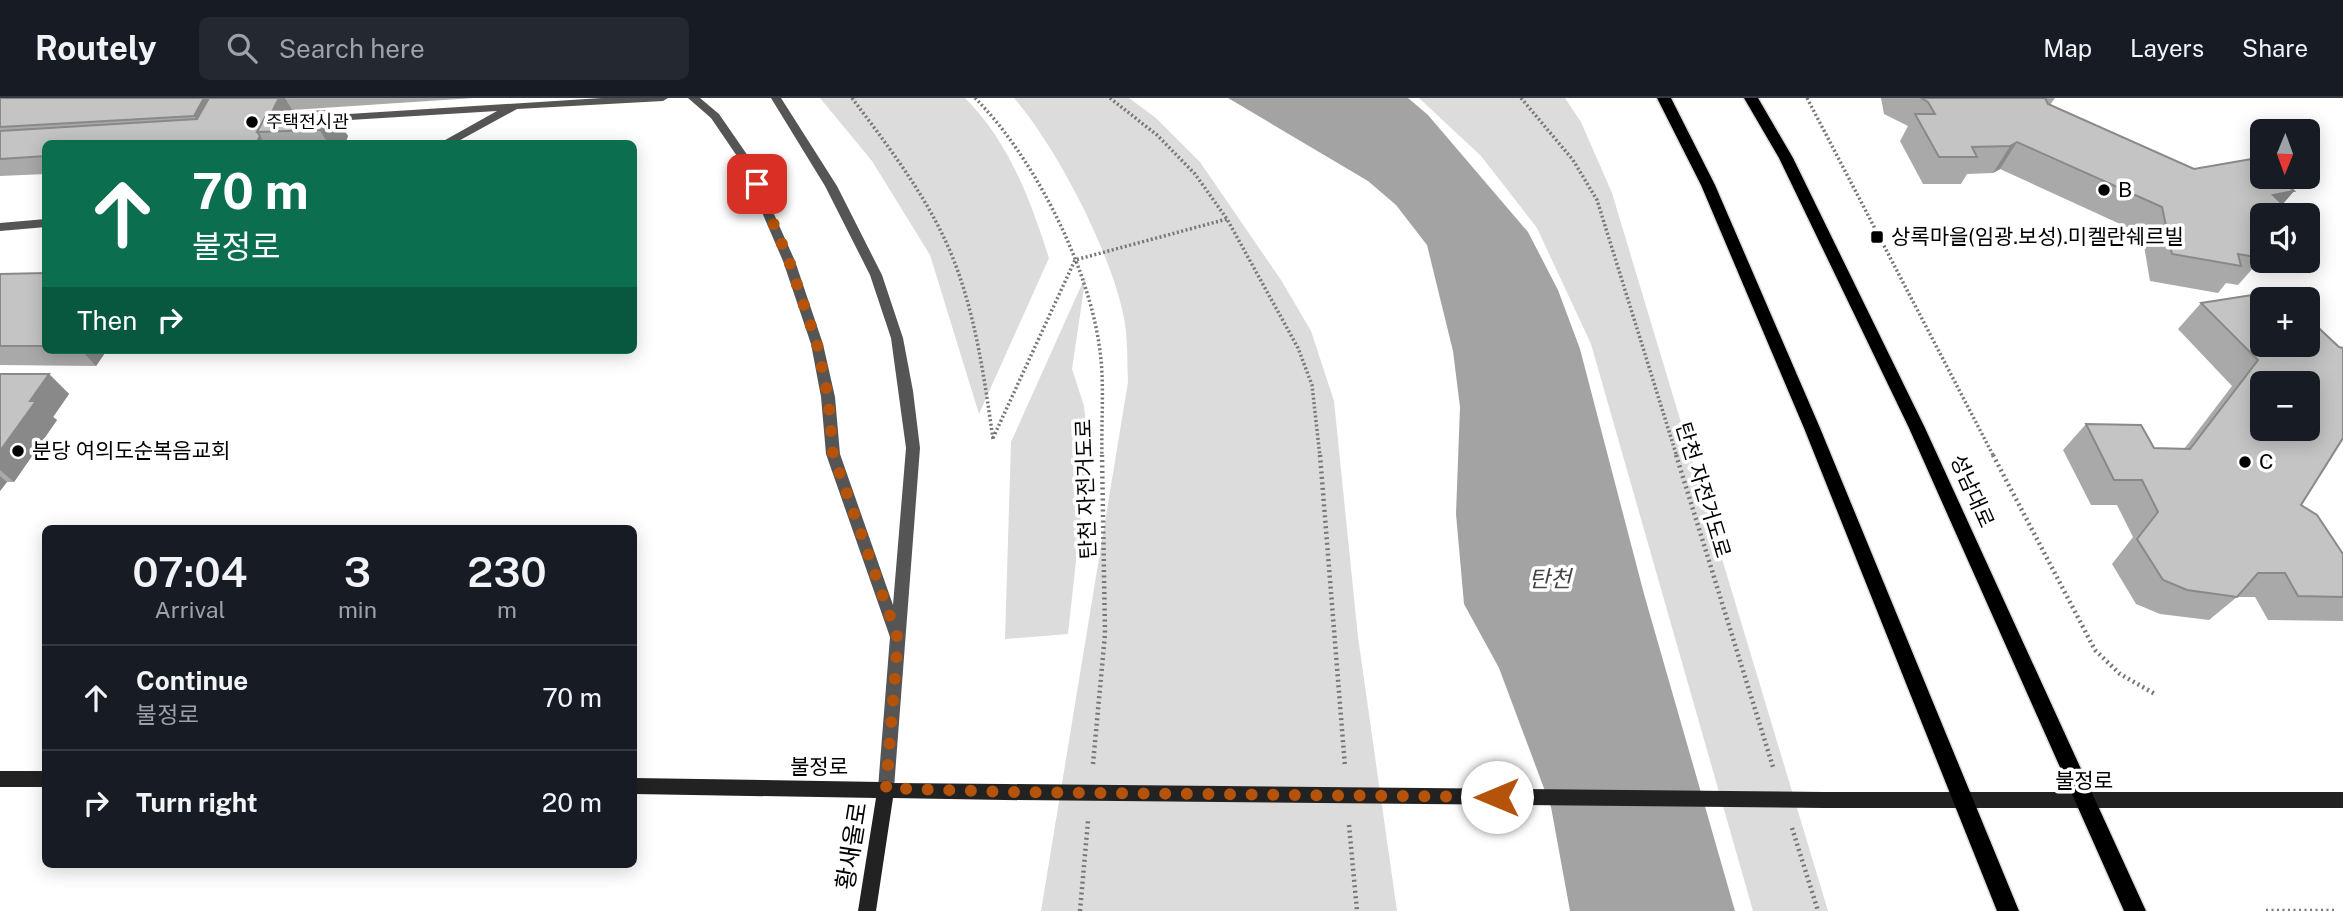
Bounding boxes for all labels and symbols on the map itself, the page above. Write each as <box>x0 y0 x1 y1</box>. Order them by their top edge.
place label: 주택전시관 <box>266 111 349 132</box>
marker: 주택전시관 <box>244 114 260 130</box>
north arrow <box>2250 119 2320 189</box>
pin <box>727 154 787 214</box>
place label: B <box>2118 177 2132 202</box>
marker: B <box>2096 182 2112 198</box>
place label: 상록마을(임광.보성).미켈란쉐르빌 <box>1891 224 2184 249</box>
marker: 상록마을(임광.보성).미켈란쉐르빌 <box>1869 229 1885 245</box>
street label: 탄천 자전거도로 <box>1071 418 1100 560</box>
street label: 탄천 자전거도로 <box>1671 419 1736 561</box>
place label: 분당 여의도순복음교회 <box>32 438 230 463</box>
marker: 분당 여의도순복음교회 <box>10 443 26 459</box>
place label: C <box>2259 449 2273 474</box>
street label: 성남대로 <box>1945 450 2000 531</box>
marker: C <box>2237 454 2253 470</box>
water label: 탄천 <box>1529 565 1574 592</box>
street label: 불정로 <box>790 754 848 779</box>
position arrow <box>1460 760 1534 834</box>
street label: 불정로 <box>2055 768 2113 793</box>
street label: 황새울로 <box>830 800 872 892</box>

